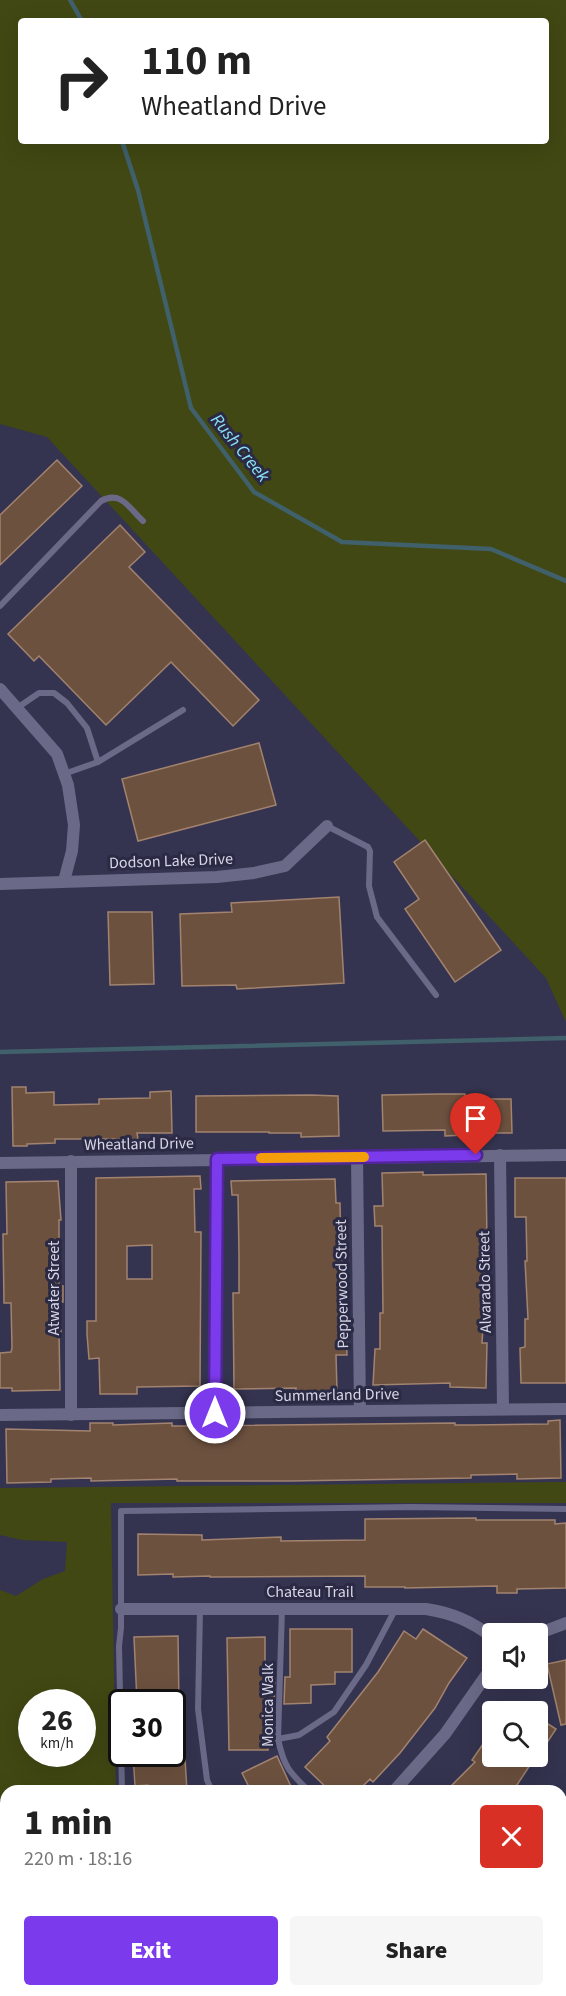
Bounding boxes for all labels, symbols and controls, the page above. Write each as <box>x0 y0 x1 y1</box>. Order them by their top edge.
text: 110 m <box>141 31 252 91</box>
icon: right <box>42 42 120 120</box>
text: Wheatland Drive <box>141 87 326 126</box>
water label: Rush Creek <box>205 409 276 488</box>
street label: Dodson Lake Drive <box>109 848 233 874</box>
pin <box>450 1093 501 1155</box>
icon: arrive <box>459 1102 492 1135</box>
street label: Wheatland Drive <box>84 1132 194 1156</box>
street label: Pepperwood Street <box>330 1219 354 1349</box>
street label: Alvarado Street <box>473 1230 497 1333</box>
street label: Atwater Street <box>43 1240 65 1336</box>
position arrow <box>183 1381 247 1445</box>
street label: Summerland Drive <box>274 1383 400 1407</box>
street label: Chateau Trail <box>266 1581 354 1603</box>
map controls <box>482 1623 548 1767</box>
button: sound <box>482 1623 548 1689</box>
street label: Monica Walk <box>257 1663 279 1747</box>
speed limit sign: 30 <box>108 1689 186 1767</box>
text: 26 <box>41 1699 73 1742</box>
button: search <box>482 1701 548 1767</box>
text: km/h <box>40 1733 74 1754</box>
text: 1 min <box>24 1797 112 1848</box>
button: close <box>480 1805 543 1868</box>
text: 220 m · 18:16 <box>24 1845 132 1873</box>
button: Exit <box>24 1916 278 1985</box>
button: Share <box>290 1916 543 1985</box>

